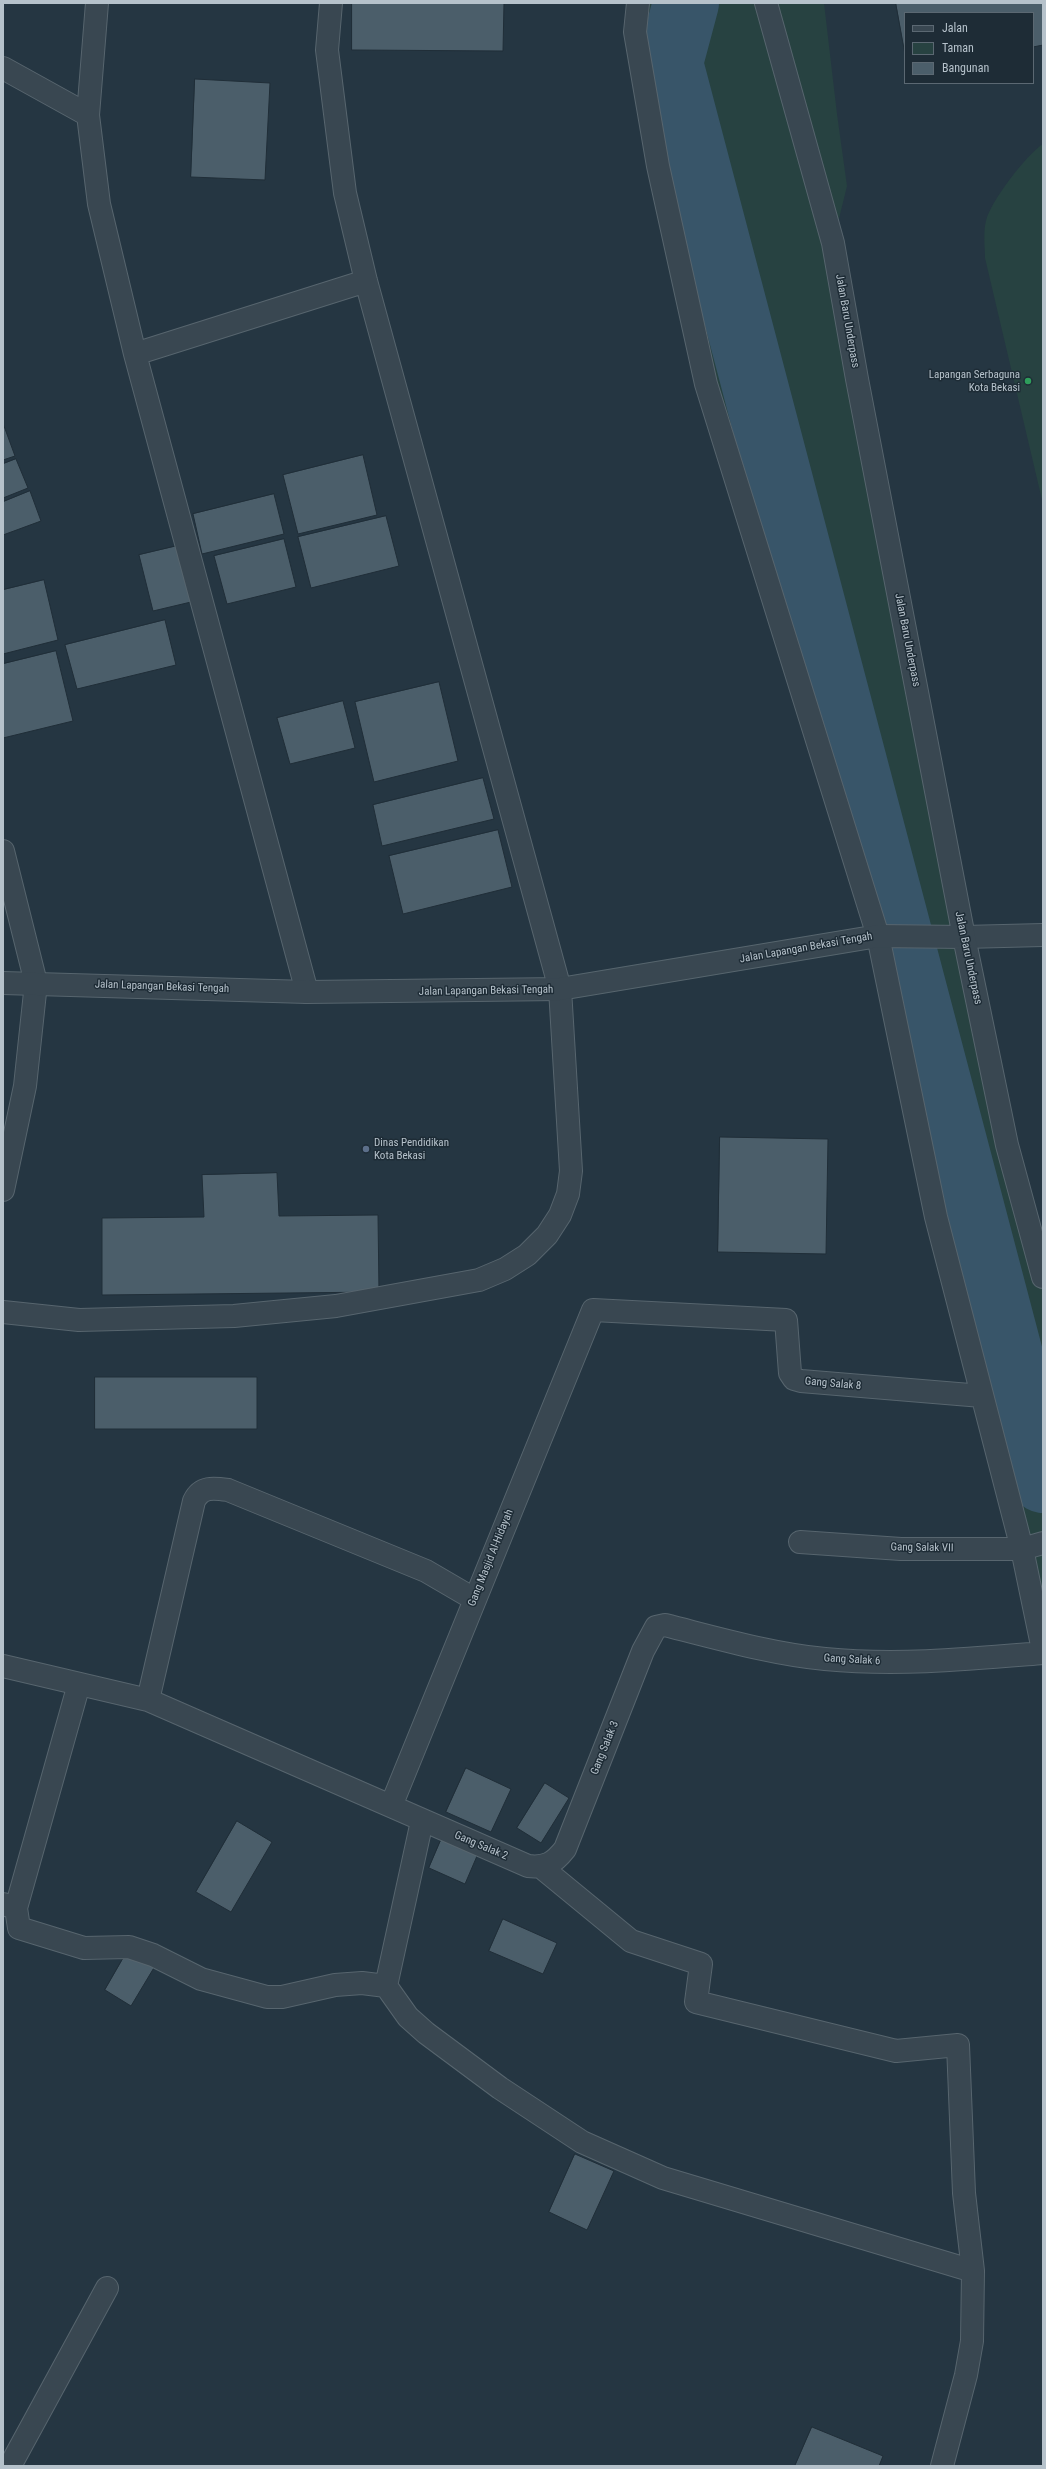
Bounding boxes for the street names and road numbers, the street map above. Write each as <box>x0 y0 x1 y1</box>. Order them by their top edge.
street label: Jalan Baru Underpass <box>832 273 862 369</box>
street label: Jalan Baru Underpass <box>891 592 923 688</box>
street label: Jalan Baru Underpass <box>952 910 984 1006</box>
street label: Jalan Lapangan Bekasi Tengah <box>739 930 873 966</box>
street label: Jalan Lapangan Bekasi Tengah <box>95 978 229 996</box>
street label: Jalan Lapangan Bekasi Tengah <box>419 983 553 999</box>
street label: Gang Salak 8 <box>804 1375 862 1393</box>
street label: Gang Masjid Al-Hidayah <box>466 1508 516 1608</box>
street label: Gang Salak VII <box>890 1541 954 1555</box>
street label: Gang Salak 6 <box>823 1652 881 1668</box>
street label: Gang Salak 3 <box>588 1719 622 1777</box>
street label: Gang Salak 2 <box>452 1829 510 1863</box>

